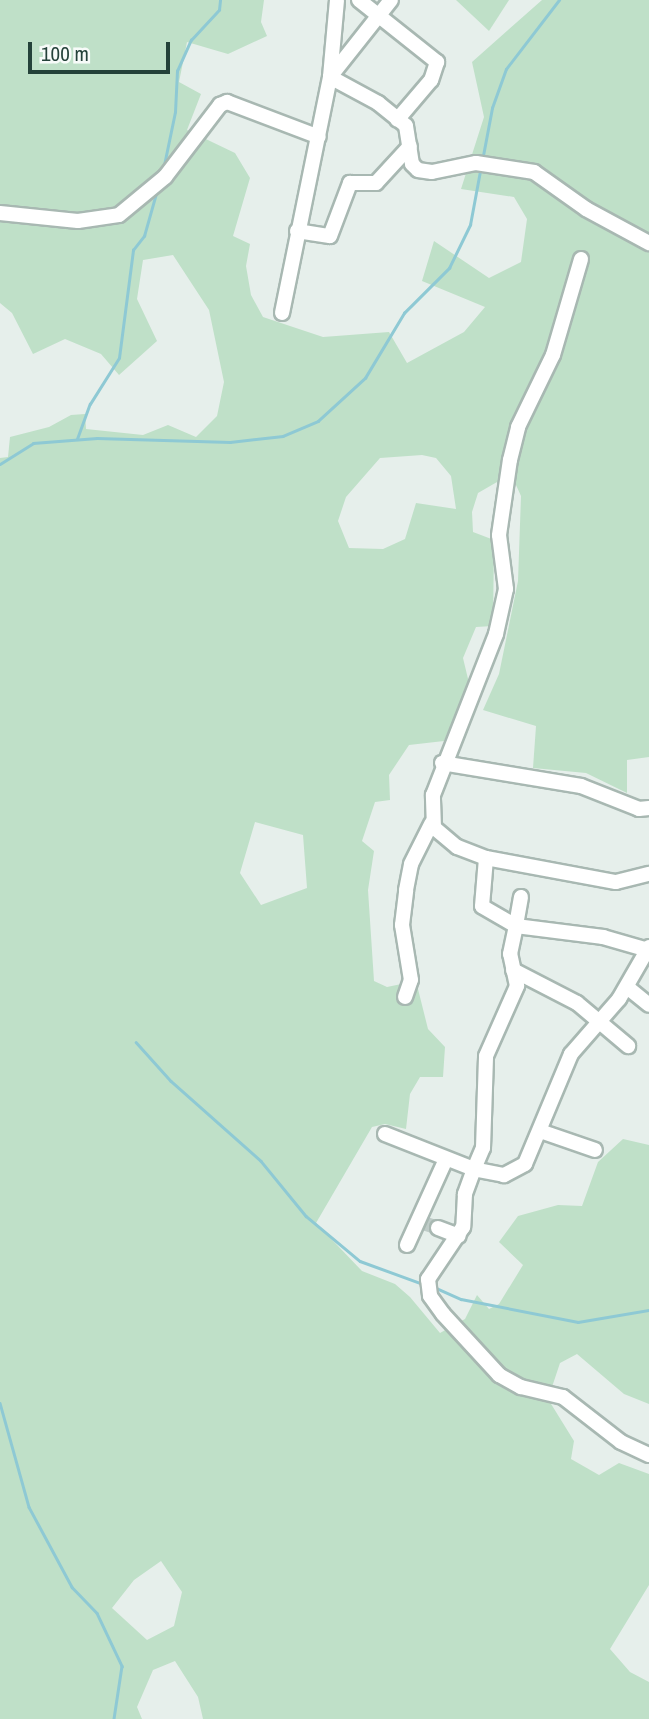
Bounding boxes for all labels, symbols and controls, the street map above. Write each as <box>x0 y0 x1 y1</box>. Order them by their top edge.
scale bar <box>32 28 173 72</box>
text: 100 m <box>41 39 89 68</box>

